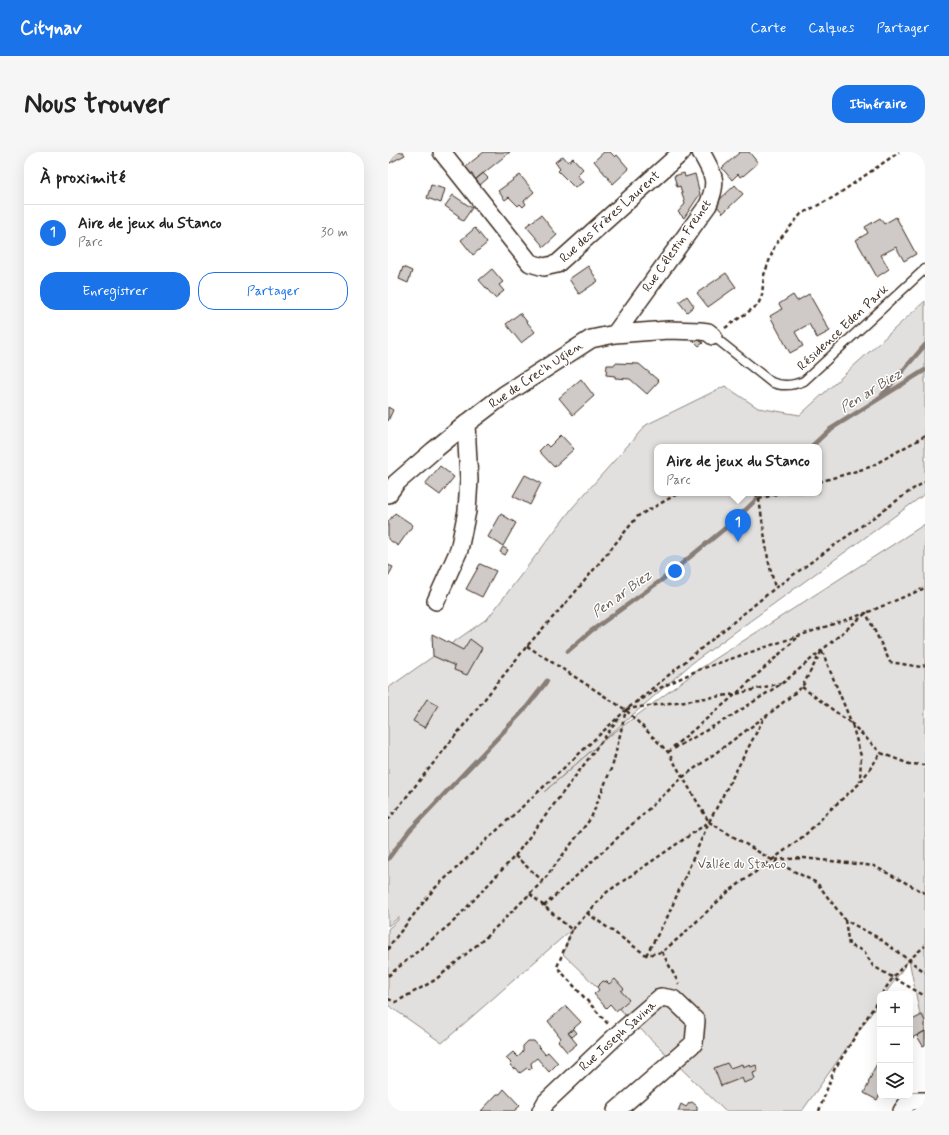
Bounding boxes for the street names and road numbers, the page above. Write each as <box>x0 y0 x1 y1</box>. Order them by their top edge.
street label: Rue des Frères Laurent <box>556 167 664 267</box>
street label: Rue Célestin Freinet <box>639 196 715 296</box>
street label: Résidence Eden Park <box>794 281 893 375</box>
street label: Rue de Crec'h Ugien <box>486 337 587 414</box>
street label: Rue Joseph Savina <box>576 997 660 1075</box>

